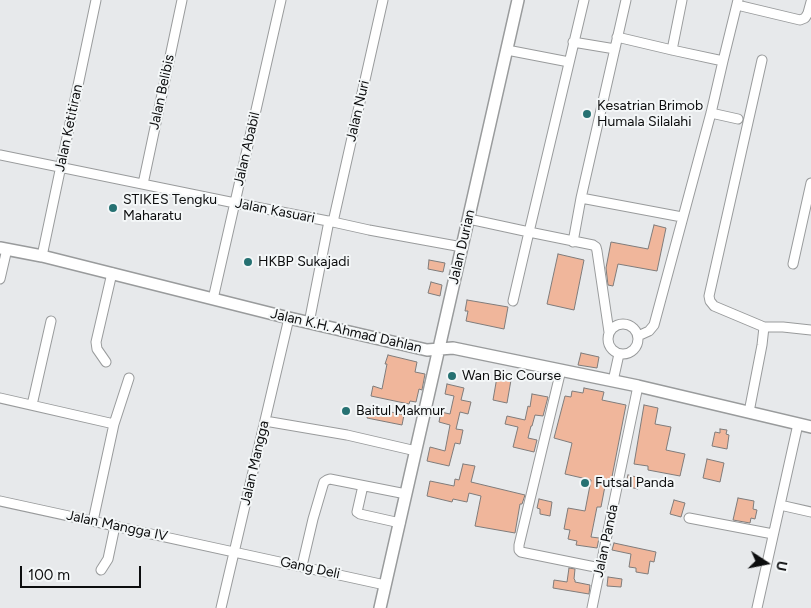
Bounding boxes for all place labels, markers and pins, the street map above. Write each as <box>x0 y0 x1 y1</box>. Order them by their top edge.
place label: Kesatrian Brimob Humala Silalahi <box>597 98 703 130</box>
marker: Kesatrian Brimob Humala Silalahi <box>581 108 593 120</box>
place label: STIKES Tengku Maharatu <box>123 192 217 224</box>
marker: STIKES Tengku Maharatu <box>107 202 119 214</box>
place label: HKBP Sukajadi <box>258 254 350 270</box>
marker: HKBP Sukajadi <box>242 256 254 268</box>
place label: Wan Bic Course <box>462 368 561 384</box>
marker: Wan Bic Course <box>446 370 458 382</box>
place label: Baitul Makmur <box>356 403 445 419</box>
marker: Baitul Makmur <box>340 405 352 417</box>
place label: Futsal Panda <box>595 475 674 491</box>
marker: Futsal Panda <box>579 477 591 489</box>

